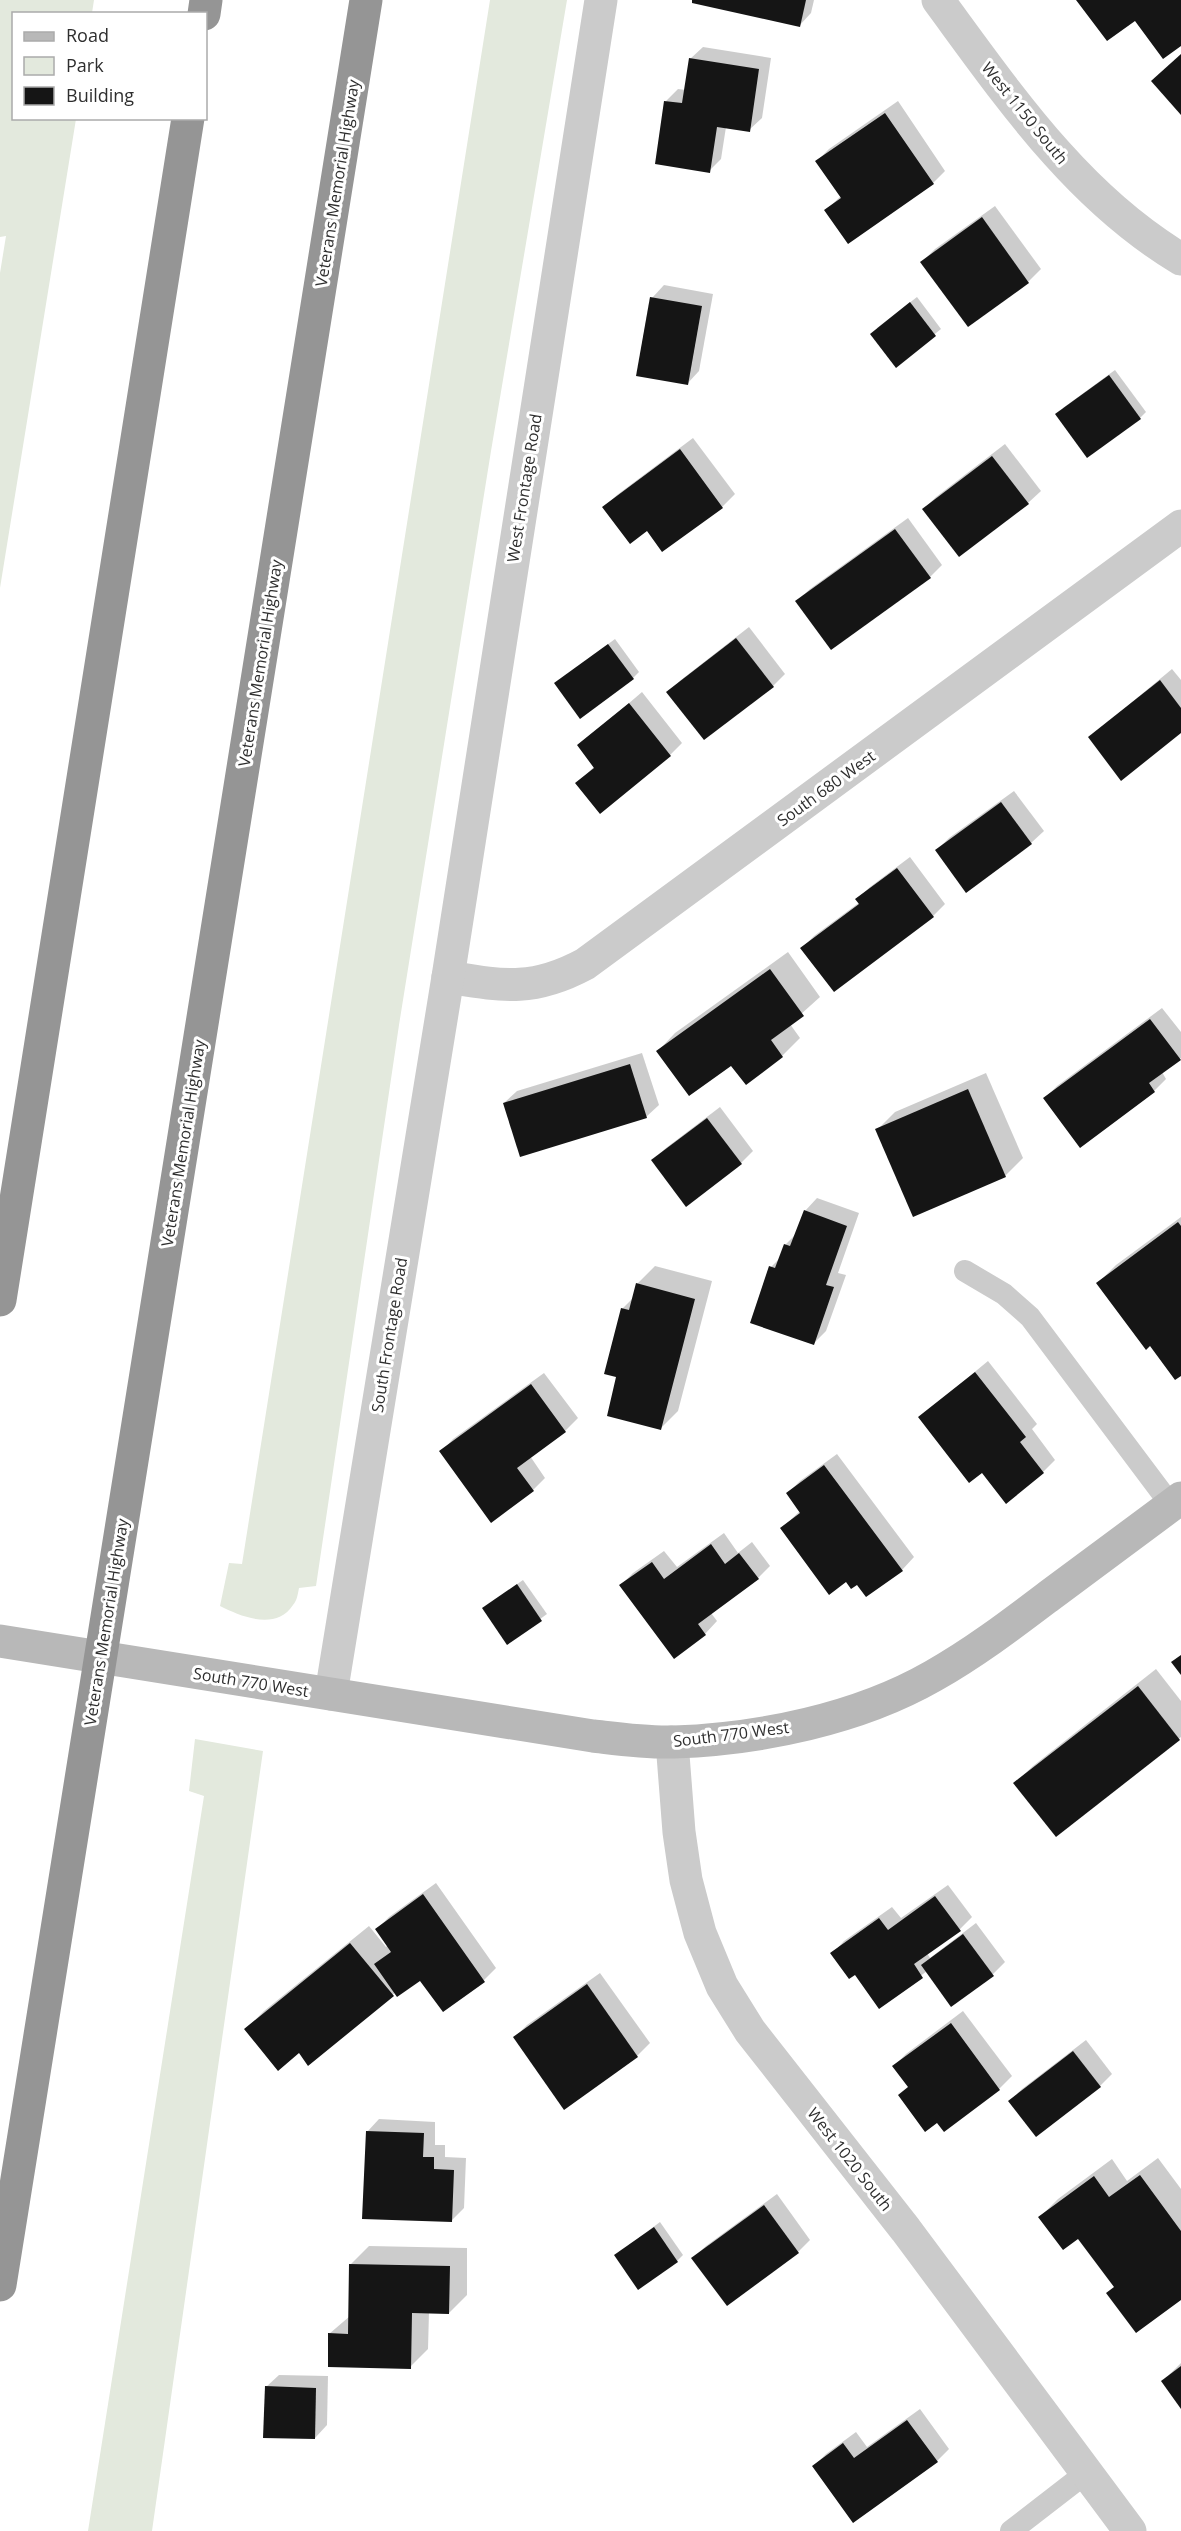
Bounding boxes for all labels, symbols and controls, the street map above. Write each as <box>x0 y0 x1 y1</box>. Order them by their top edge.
legend <box>12 12 207 120</box>
text: Road <box>66 23 109 47</box>
text: Park <box>66 53 104 77</box>
street label: West 1150 South <box>977 57 1073 169</box>
street label: Veterans Memorial Highway <box>310 77 364 288</box>
text: Building <box>66 83 134 107</box>
street label: West Frontage Road <box>501 412 547 564</box>
street label: Veterans Memorial Highway <box>233 557 287 768</box>
street label: South 680 West <box>772 745 880 831</box>
street label: Veterans Memorial Highway <box>156 1037 210 1248</box>
street label: South Frontage Road <box>366 1256 412 1414</box>
street label: Veterans Memorial Highway <box>79 1516 133 1727</box>
street label: South 770 West <box>192 1662 311 1702</box>
street label: South 770 West <box>672 1716 790 1752</box>
street label: West 1020 South <box>803 2103 897 2215</box>

